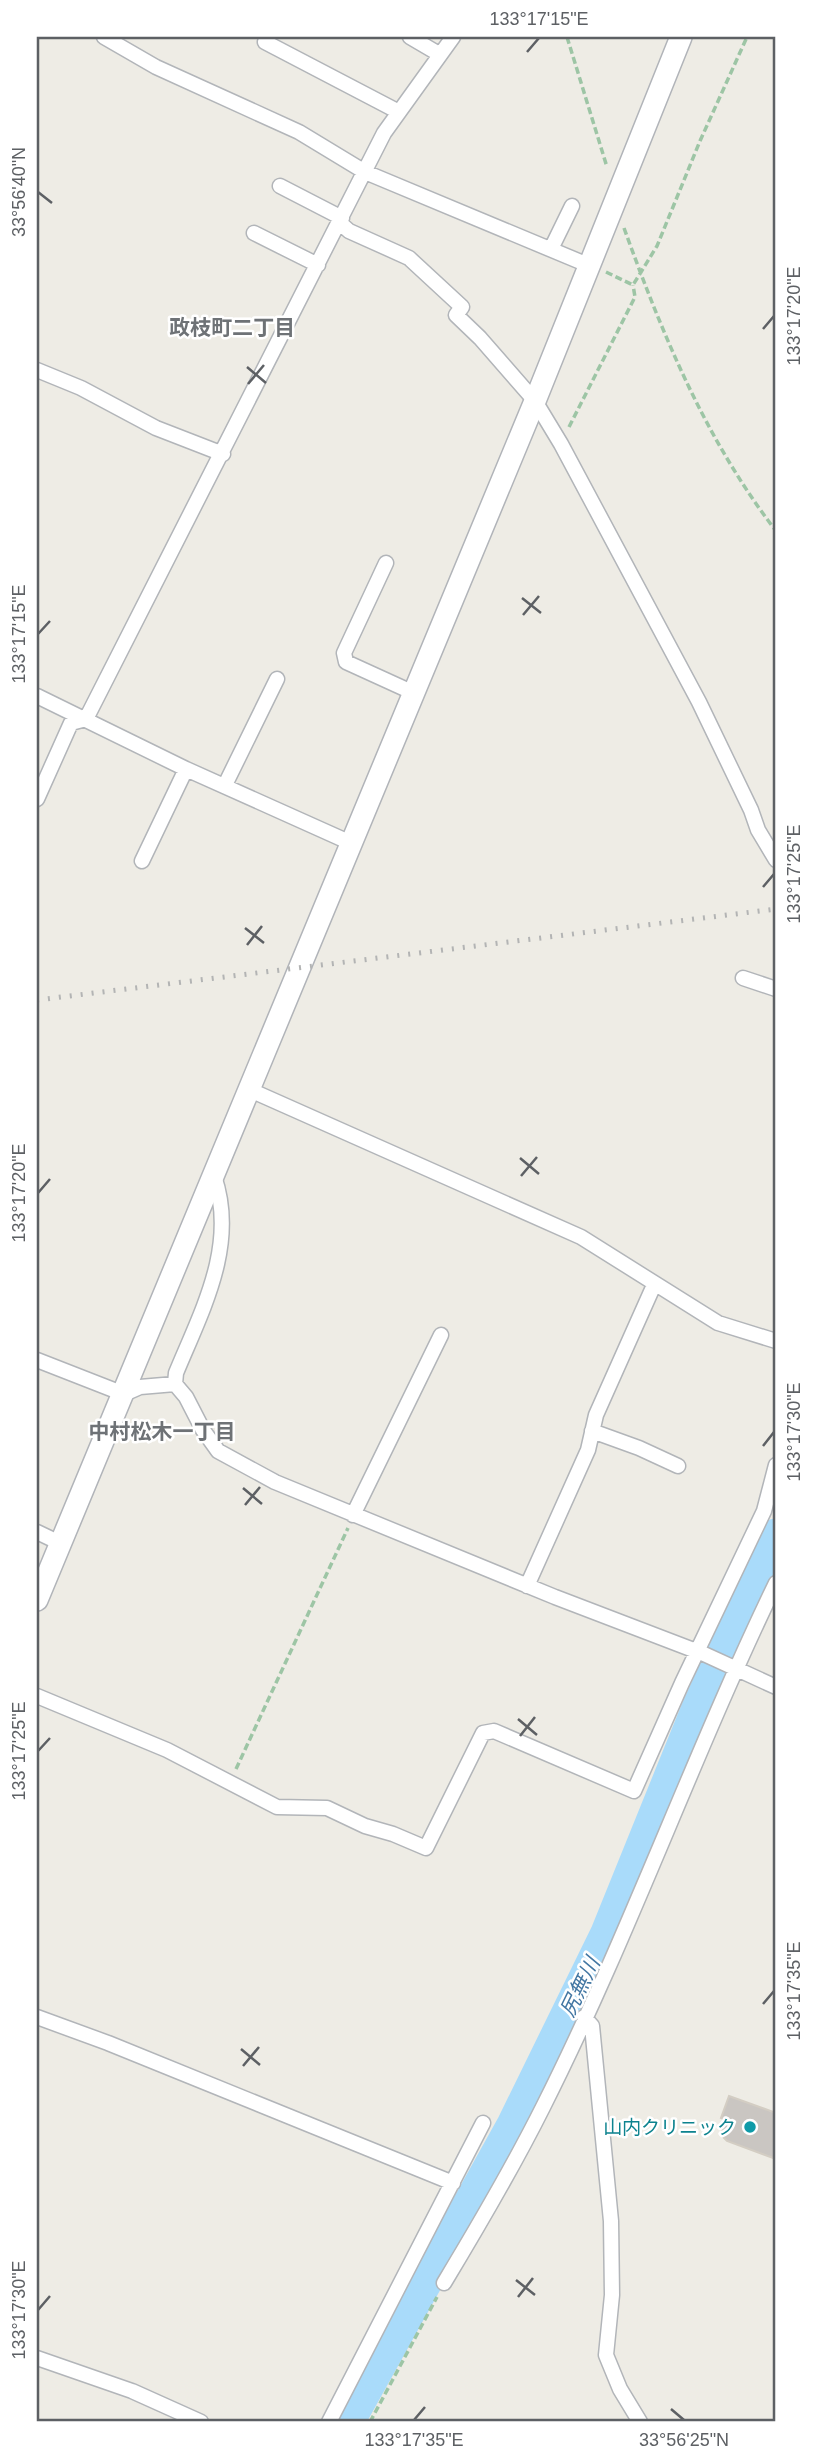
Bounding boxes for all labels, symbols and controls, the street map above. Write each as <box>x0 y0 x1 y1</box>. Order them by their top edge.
text: 133°17'15"E <box>489 9 589 29</box>
text: 33°56'40"N <box>9 147 29 237</box>
text: 133°17'20"E <box>784 266 804 366</box>
district label: 政枝町二丁目 <box>169 316 295 339</box>
text: 133°17'15"E <box>9 584 29 684</box>
text: 133°17'25"E <box>784 824 804 924</box>
text: 133°17'20"E <box>9 1143 29 1243</box>
text: 133°17'30"E <box>784 1382 804 1482</box>
district label: 中村松木一丁目 <box>89 1420 236 1443</box>
text: 133°17'25"E <box>9 1701 29 1801</box>
text: 133°17'35"E <box>784 1941 804 2041</box>
water label: 尻無川 <box>555 1952 605 2020</box>
place label: 山内クリニック <box>603 2117 736 2138</box>
marker: 山内クリニック <box>742 2119 758 2135</box>
text: 133°17'30"E <box>9 2260 29 2360</box>
text: 133°17'35"E <box>364 2430 464 2450</box>
text: 33°56'25"N <box>639 2430 729 2450</box>

